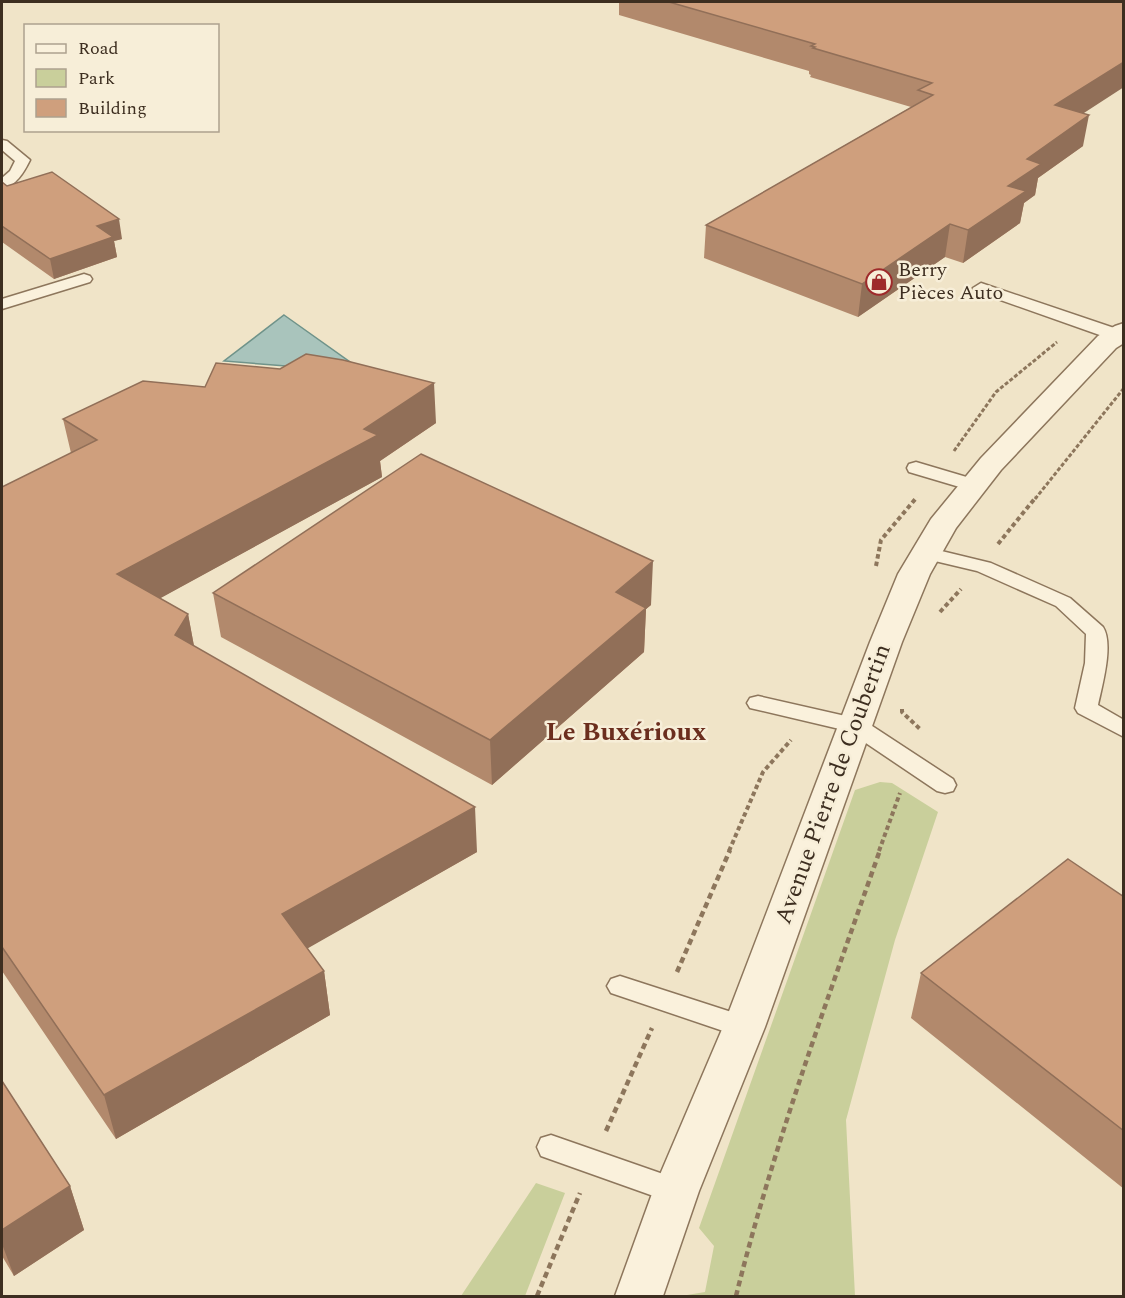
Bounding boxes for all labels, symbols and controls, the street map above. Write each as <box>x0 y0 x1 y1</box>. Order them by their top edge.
legend <box>24 24 219 132</box>
text: Road <box>78 35 119 62</box>
text: Park <box>78 65 115 92</box>
text: Building <box>78 95 147 122</box>
place label: Berry Pièces Auto <box>898 255 1003 308</box>
shop icon: Berry Pièces Auto <box>864 267 894 297</box>
street label: Avenue Pierre de Coubertin <box>765 639 901 929</box>
district label: Le Buxérioux <box>546 712 706 752</box>

